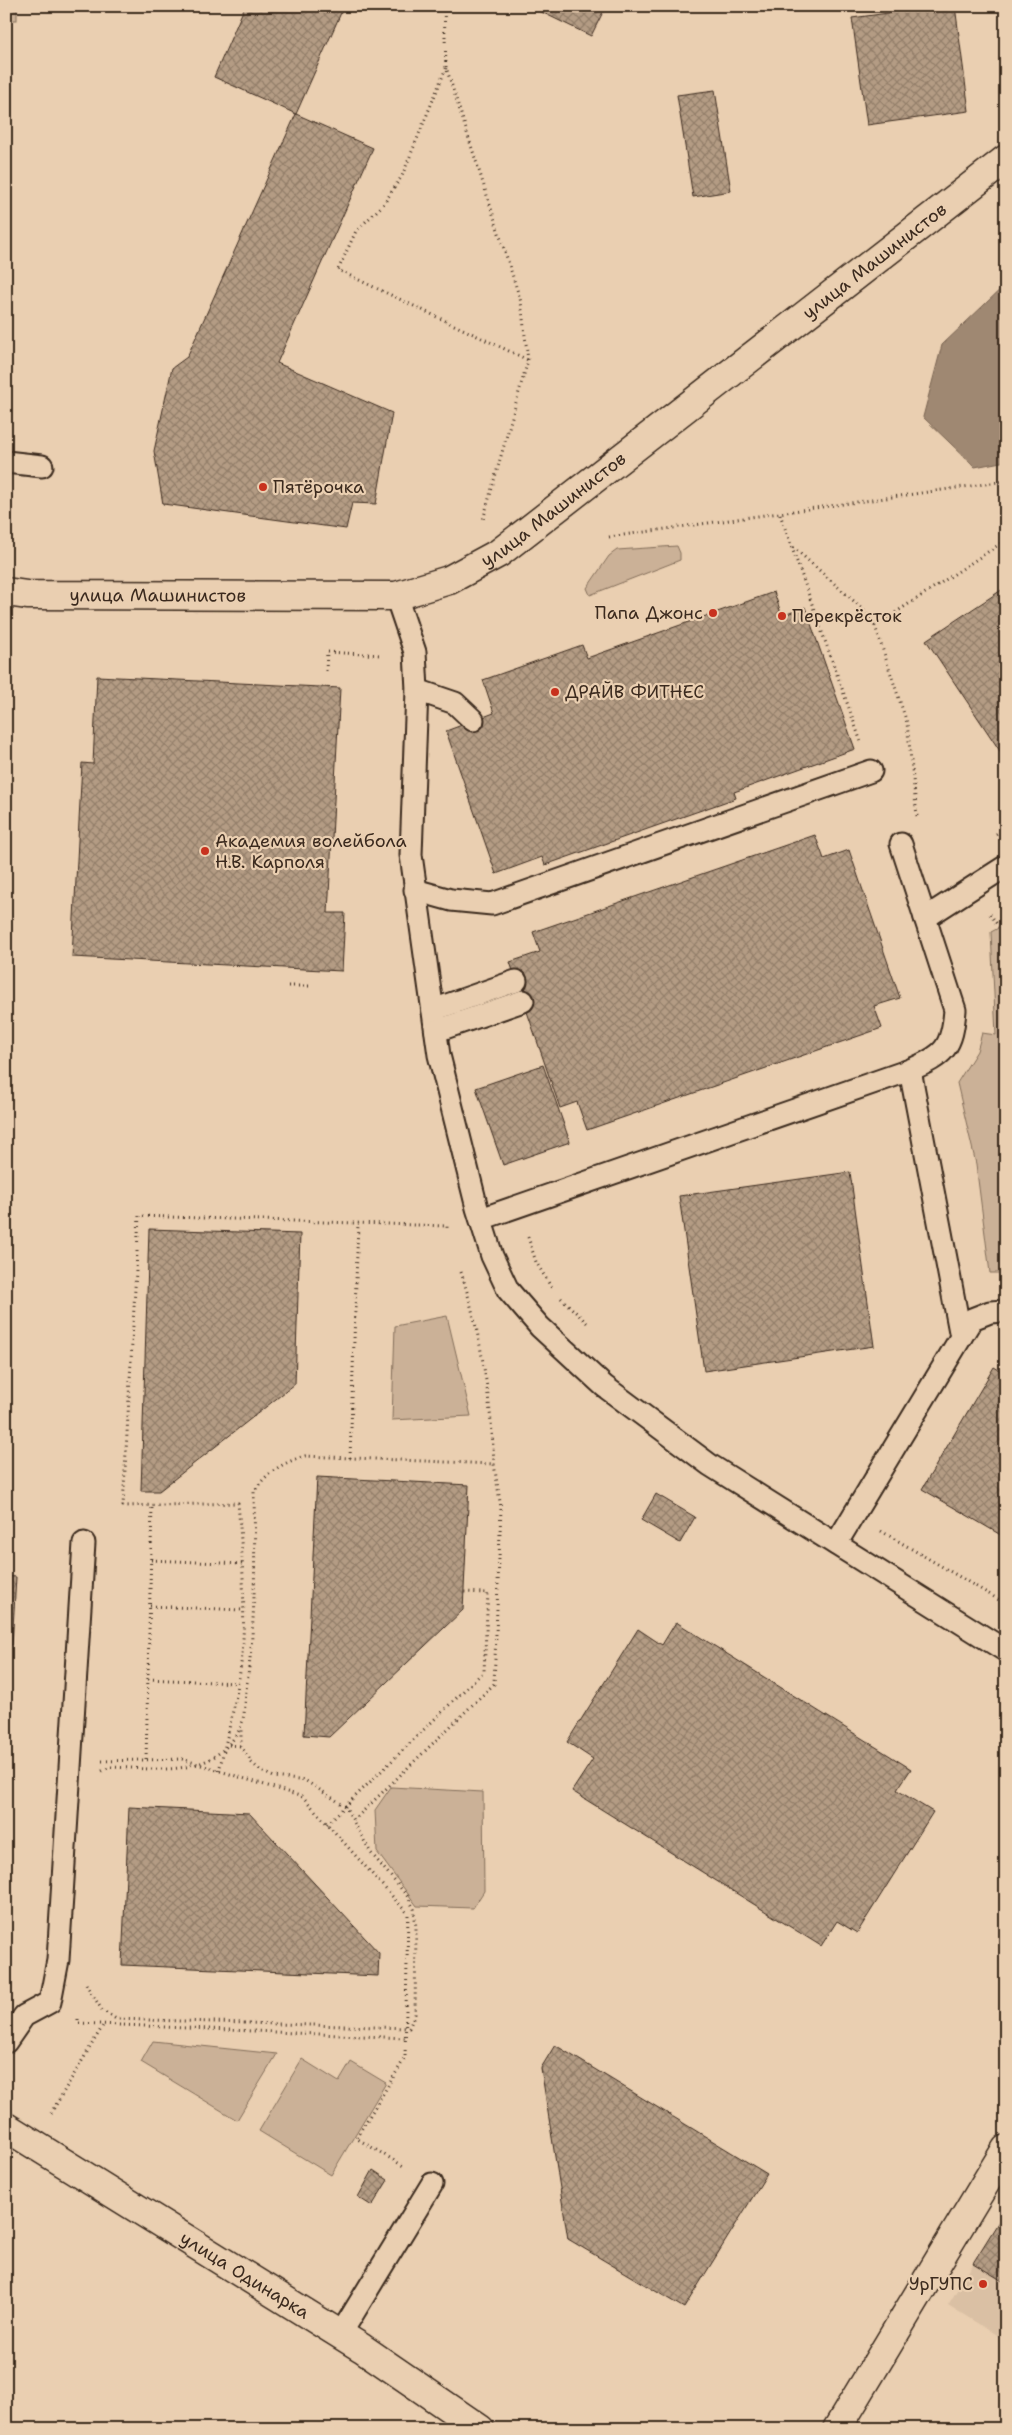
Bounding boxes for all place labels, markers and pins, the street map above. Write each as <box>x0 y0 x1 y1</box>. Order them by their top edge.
place label: Пятёрочка <box>273 475 364 499</box>
marker: Пятёрочка <box>257 481 269 493</box>
place label: Папа Джонс <box>595 601 703 625</box>
place label: Перекрёсток <box>792 604 902 628</box>
marker: Папа Джонс <box>707 607 719 619</box>
marker: Перекрёсток <box>776 610 788 622</box>
place label: ДРАЙВ ФИТНЕС <box>565 680 704 704</box>
marker: ДРАЙВ ФИТНЕС <box>549 686 561 698</box>
place label: Академия волейбола Н.В. Карполя <box>215 829 407 874</box>
marker: Академия волейбола Н.В. Карполя <box>199 845 211 857</box>
place label: УрГУПС <box>909 2272 973 2296</box>
marker: УрГУПС <box>977 2278 989 2290</box>

